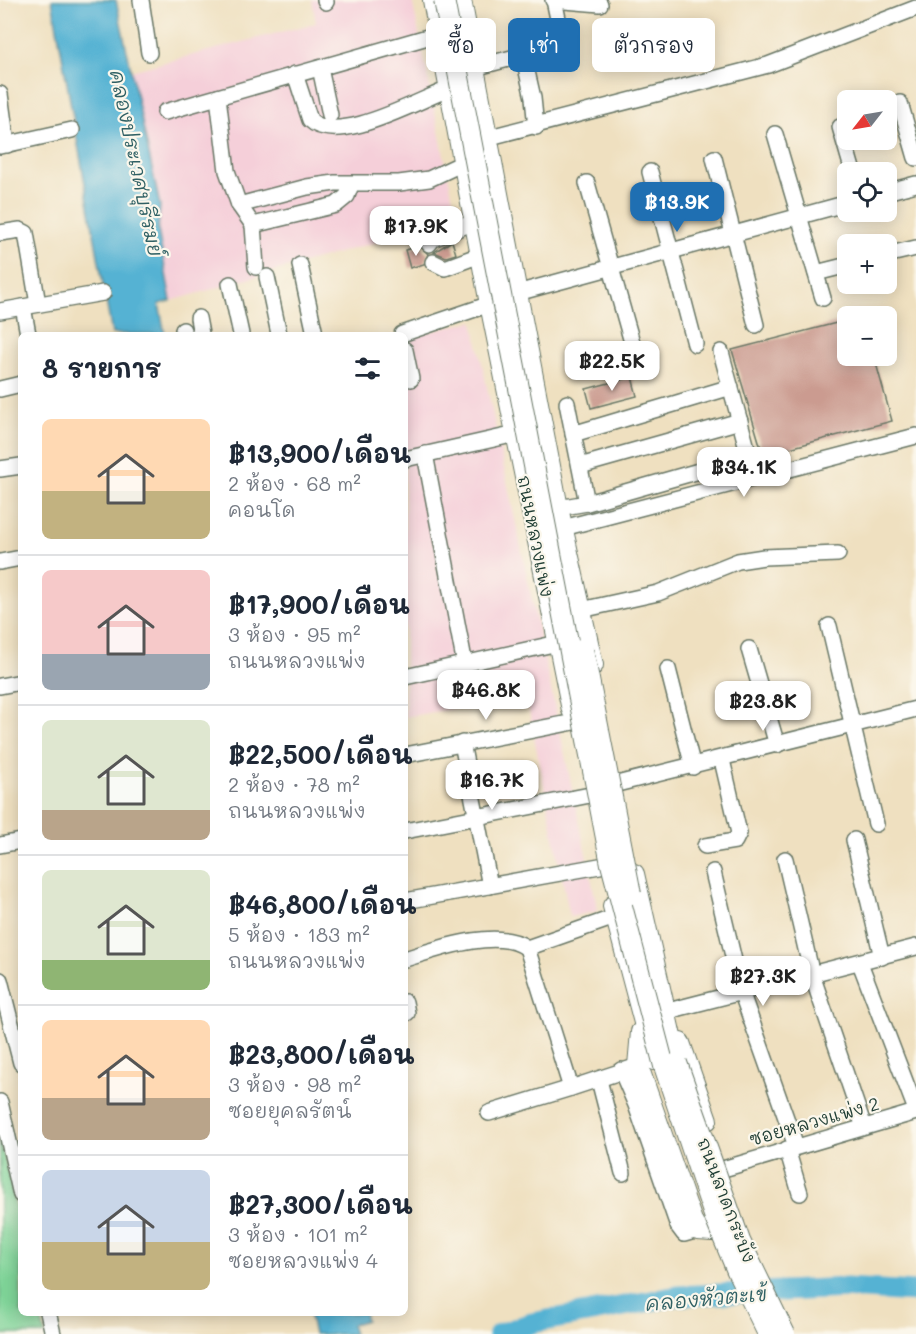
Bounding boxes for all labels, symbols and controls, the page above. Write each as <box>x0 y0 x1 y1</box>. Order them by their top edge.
chip: ซื้อ <box>426 18 496 72</box>
chip: เช่า <box>508 18 580 72</box>
chip: ตัวกรอง <box>592 18 715 72</box>
water label: คลองประเวศบุรีรมย์ <box>101 67 170 262</box>
north arrow <box>837 90 897 150</box>
map controls <box>837 90 897 366</box>
button: locate <box>837 162 897 222</box>
pin: ฿13.9K <box>628 182 726 233</box>
text: ฿13.9K <box>644 188 710 214</box>
pin: ฿17.9K <box>367 206 465 257</box>
text: ฿17.9K <box>384 212 448 238</box>
button: + <box>837 234 897 294</box>
button: − <box>837 306 897 366</box>
pin: ฿22.5K <box>563 341 661 392</box>
text: ฿22.5K <box>579 347 645 373</box>
text: 8 รายการ <box>42 351 162 385</box>
icon: filters <box>351 352 384 385</box>
text: ฿13,900/เดือน <box>228 436 411 470</box>
icon: home <box>90 443 162 515</box>
pin: ฿34.1K <box>695 447 793 498</box>
text: ฿34.1K <box>711 453 777 479</box>
text: 2 ห้อง · 68 m² <box>228 470 361 496</box>
street label: ถนนหลวงแพ่ง <box>512 473 560 599</box>
text: คอนโด <box>228 496 296 522</box>
text: ฿17,900/เดือน <box>228 587 410 621</box>
icon: home <box>90 594 162 666</box>
text: 3 ห้อง · 95 m² <box>228 621 361 647</box>
text: ถนนหลวงแพ่ง <box>228 647 365 673</box>
pin: ฿46.8K <box>437 670 535 721</box>
text: ฿46.8K <box>451 676 521 702</box>
pin: ฿23.8K <box>714 681 812 732</box>
text: ฿23.8K <box>729 687 797 713</box>
text: ฿22,500/เดือน <box>228 737 412 771</box>
icon: home <box>90 744 162 816</box>
pin: ฿16.7K <box>443 760 541 811</box>
text: ฿16.7K <box>460 766 524 792</box>
text: 2 ห้อง · 78 m² <box>228 771 360 797</box>
text: ถนนหลวงแพ่ง <box>228 797 365 823</box>
text: ฿46,800/เดือน <box>228 887 416 921</box>
icon: home <box>90 894 162 966</box>
text: 5 ห้อง · 183 m² <box>228 921 370 947</box>
text: ถนนหลวงแพ่ง <box>228 947 365 973</box>
pin: ฿27.3K <box>714 956 812 1007</box>
text: ฿27.3K <box>729 962 797 988</box>
text: ฿23,800/เดือน <box>228 1037 414 1071</box>
icon: home <box>90 1044 162 1116</box>
text: 3 ห้อง · 98 m² <box>228 1071 361 1097</box>
street label: ซอยหลวงแพ่ง 2 <box>746 1091 882 1151</box>
text: ซอยยุคลรัตน์ <box>228 1097 351 1123</box>
street label: ถนนลาดกระบัง <box>692 1134 762 1266</box>
text: ฿27,300/เดือน <box>228 1187 413 1221</box>
icon: home <box>90 1194 162 1266</box>
text: 3 ห้อง · 101 m² <box>228 1221 367 1247</box>
text: ซอยหลวงแพ่ง 4 <box>228 1247 378 1273</box>
water label: คลองหัวตะเข้ <box>644 1280 770 1316</box>

